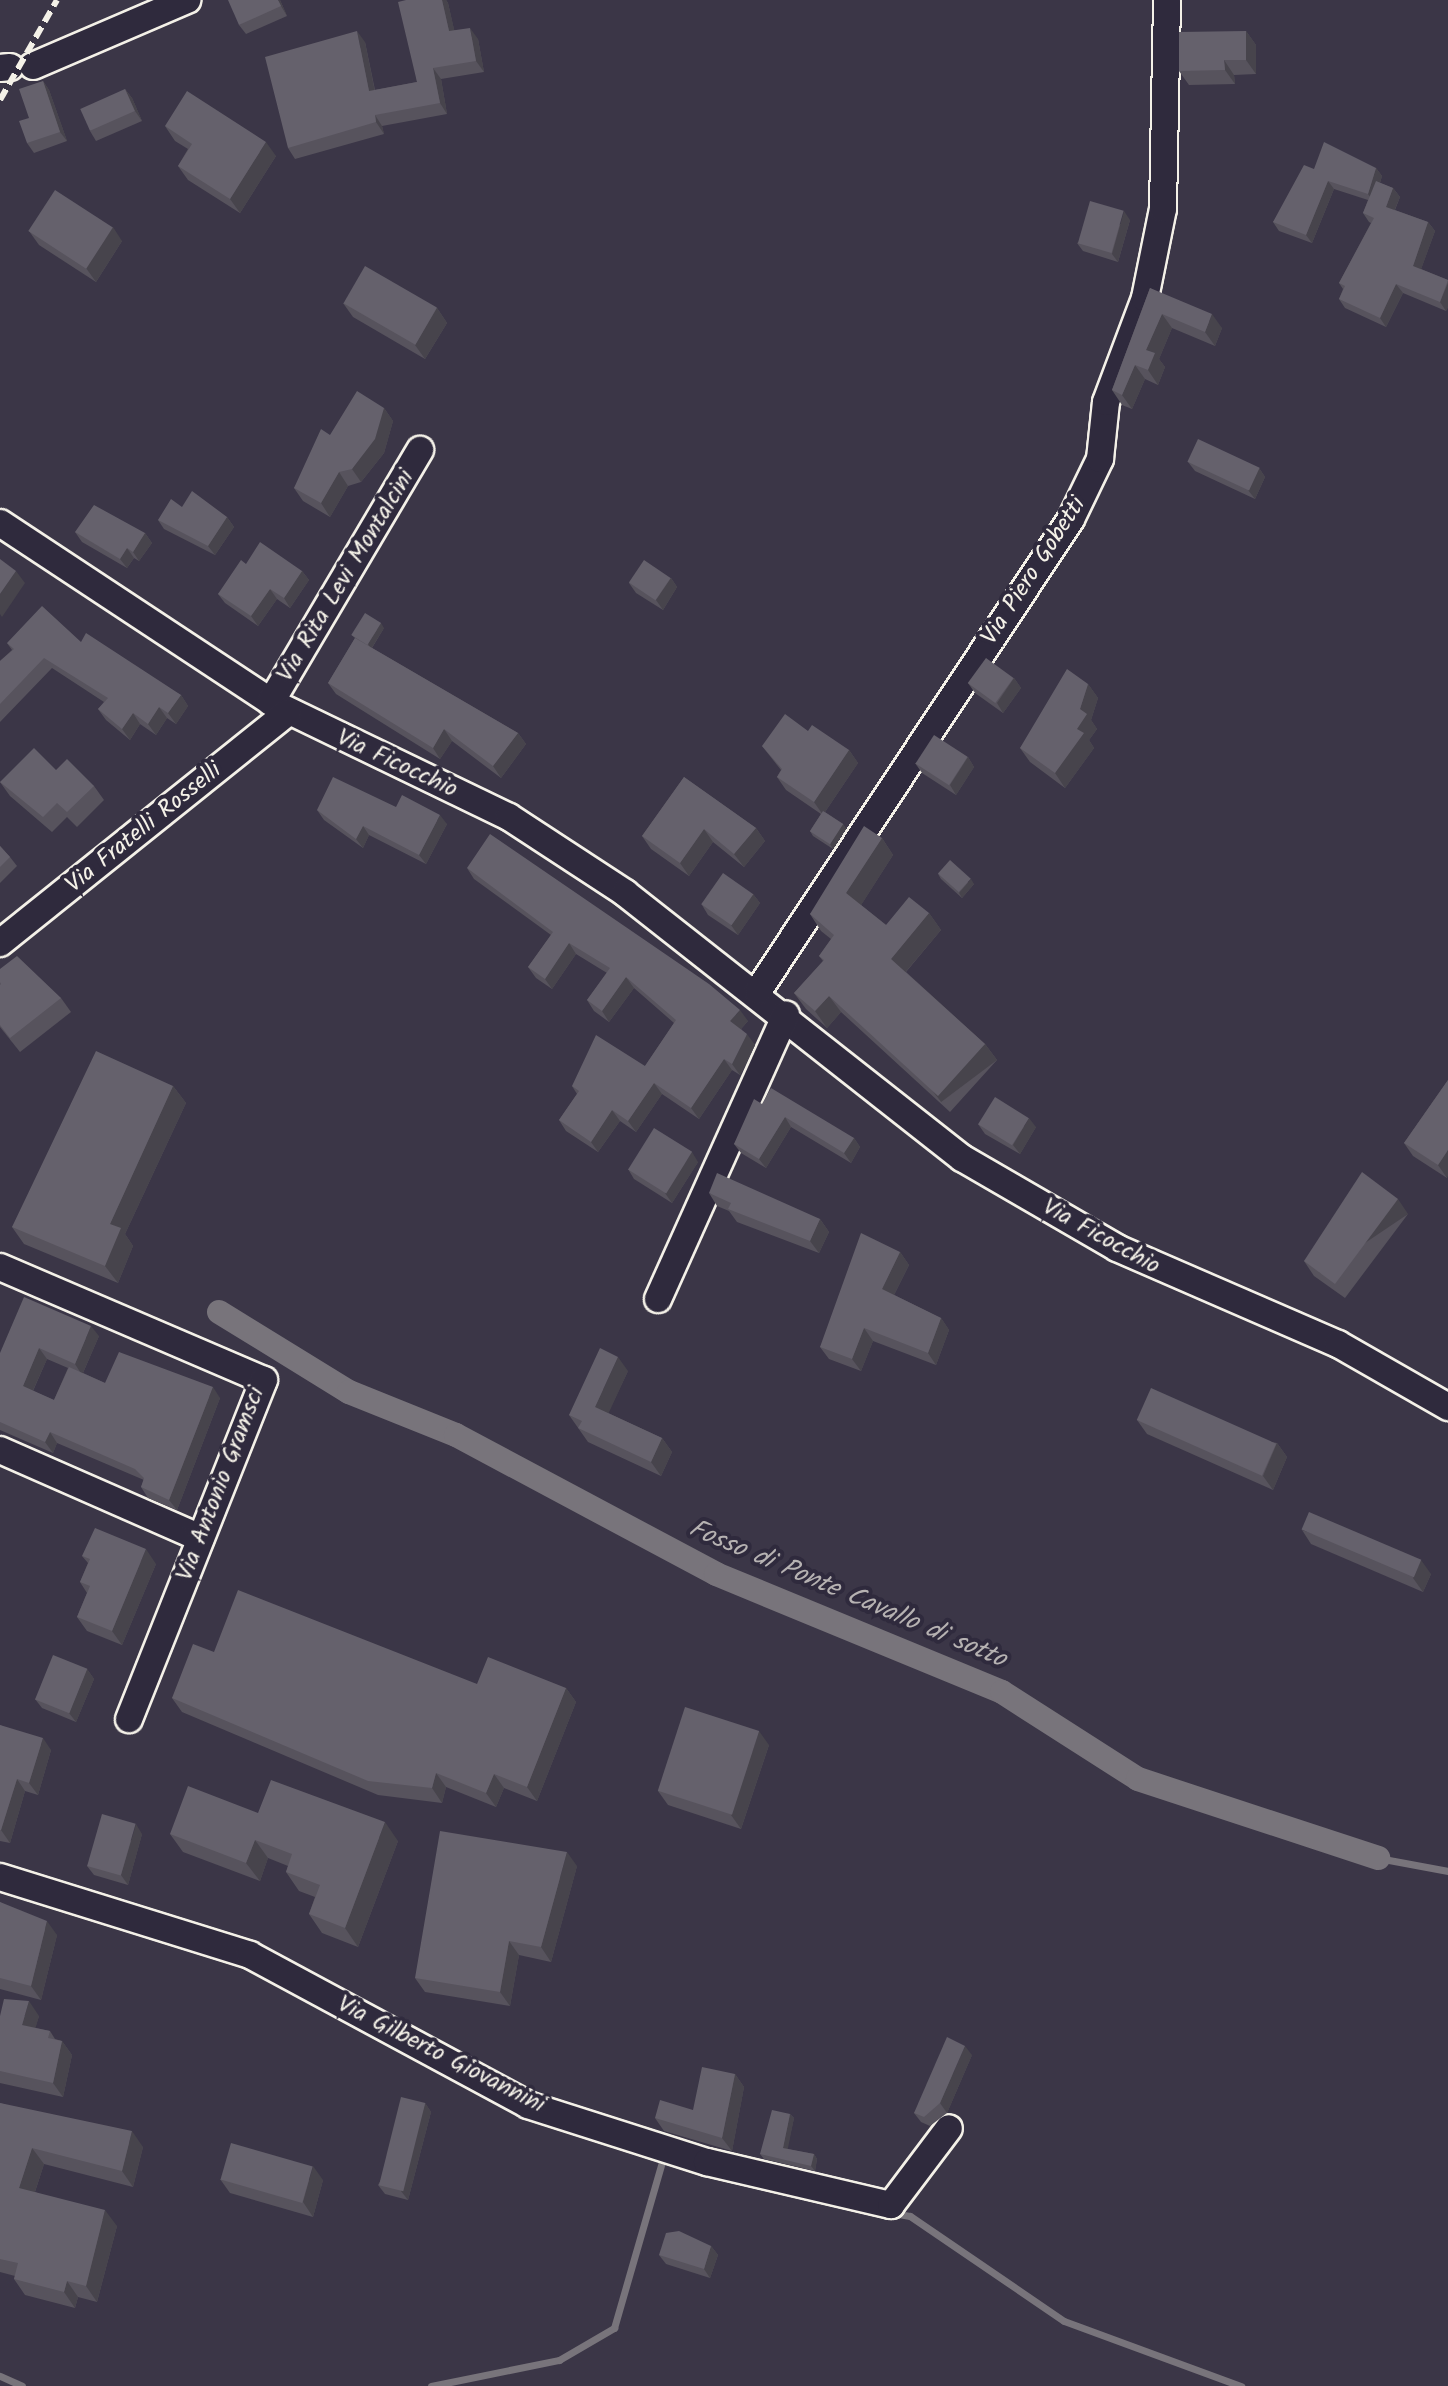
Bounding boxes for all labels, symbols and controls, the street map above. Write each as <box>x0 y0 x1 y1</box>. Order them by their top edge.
street label: Via Rita Levi Montalcini <box>271 465 421 687</box>
street label: Via Piero Gobetti <box>975 492 1093 650</box>
street label: Via Ficocchio <box>332 723 462 805</box>
street label: Via Fratelli Rosselli <box>60 756 228 900</box>
street label: Via Ficocchio <box>1037 1193 1165 1281</box>
street label: Via Antonio Gramsci <box>171 1383 271 1585</box>
water label: Fosso di Ponte Cavallo di sotto <box>684 1514 1010 1676</box>
street label: Via Gilberto Giovannini <box>332 1990 550 2120</box>

